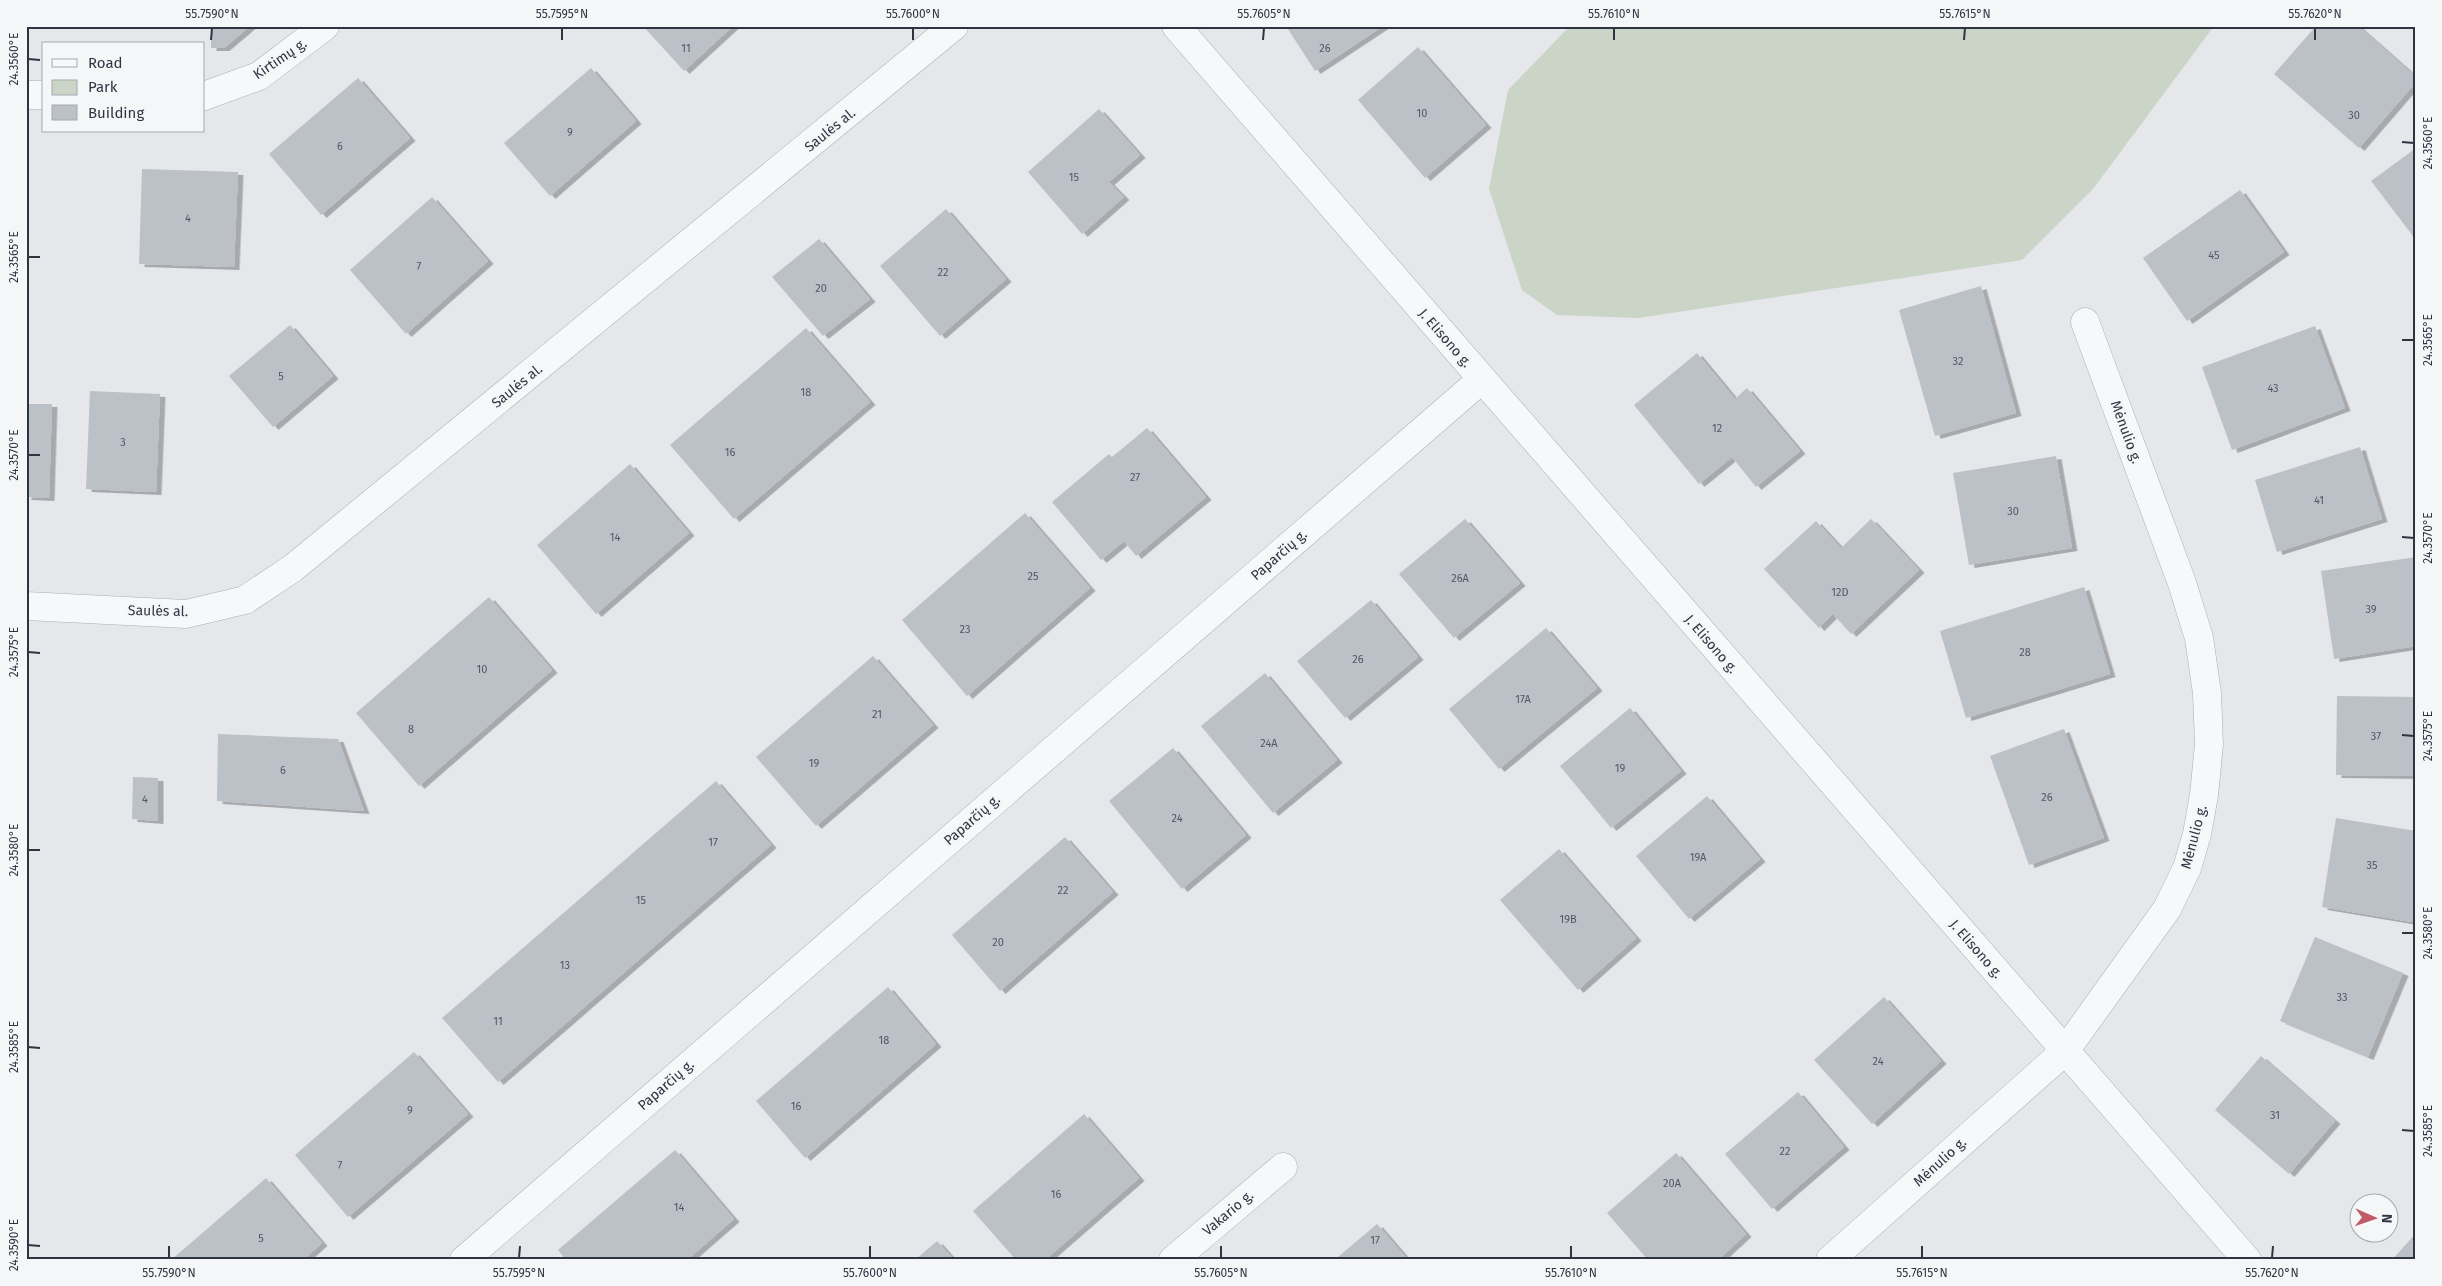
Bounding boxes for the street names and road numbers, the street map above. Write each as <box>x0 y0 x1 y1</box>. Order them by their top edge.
street label: Kirtimų g. <box>250 35 310 83</box>
street label: Saulės al. <box>801 104 859 156</box>
street label: J. Elisono g. <box>1415 305 1475 371</box>
street label: Saulės al. <box>488 360 546 412</box>
street label: Mėnulio g. <box>2107 398 2145 466</box>
street label: Paparčių g. <box>1247 526 1311 584</box>
street label: Saulės al. <box>128 602 188 620</box>
street label: J. Elisono g. <box>1681 611 1741 677</box>
street label: Paparčių g. <box>940 791 1004 849</box>
street label: Mėnulio g. <box>2177 803 2211 871</box>
street label: J. Elisono g. <box>1946 916 2006 982</box>
street label: Paparčių g. <box>634 1056 698 1114</box>
street label: Mėnulio g. <box>1910 1134 1970 1190</box>
street label: Vakario g. <box>1199 1187 1257 1239</box>

